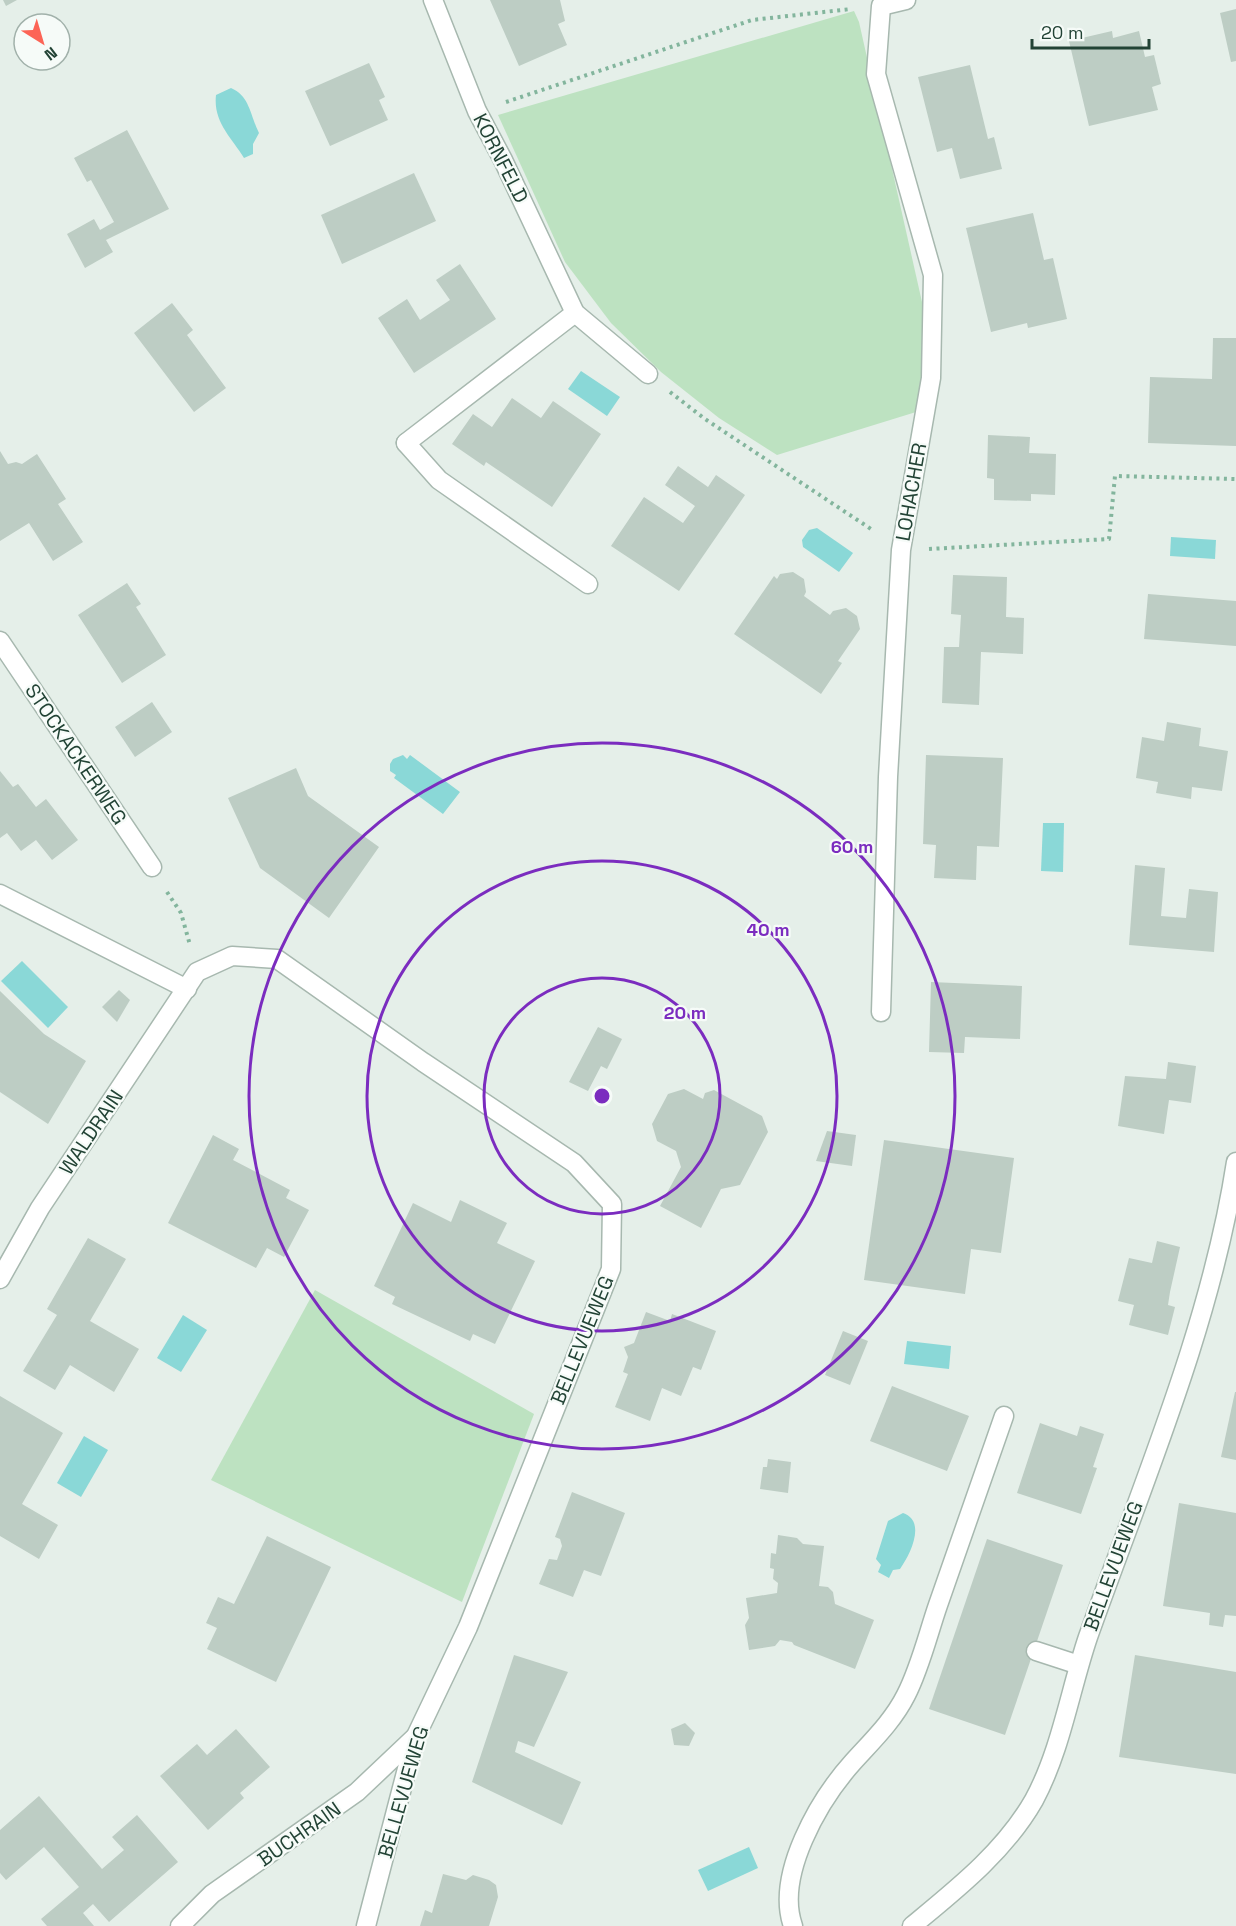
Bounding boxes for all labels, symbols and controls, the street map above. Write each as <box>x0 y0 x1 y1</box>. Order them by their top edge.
north arrow <box>12 12 72 72</box>
scale bar <box>1032 12 1149 50</box>
text: 20 m <box>1041 21 1084 44</box>
text: N <box>40 42 61 65</box>
street label: KORNFELD <box>467 109 535 207</box>
street label: LOHACHER <box>890 441 932 543</box>
street label: STOCKACKERWEG <box>19 679 133 829</box>
text: 60 m <box>831 835 873 858</box>
text: 40 m <box>746 918 790 941</box>
text: 20 m <box>664 1001 706 1024</box>
street label: WALDRAIN <box>53 1084 129 1180</box>
centre of rings <box>592 1086 612 1106</box>
street label: BELLEVUEWEG <box>544 1272 620 1408</box>
street label: BELLEVUEWEG <box>1077 1497 1149 1635</box>
street label: BELLEVUEWEG <box>372 1723 434 1861</box>
street label: BUCHRAIN <box>252 1796 346 1872</box>

